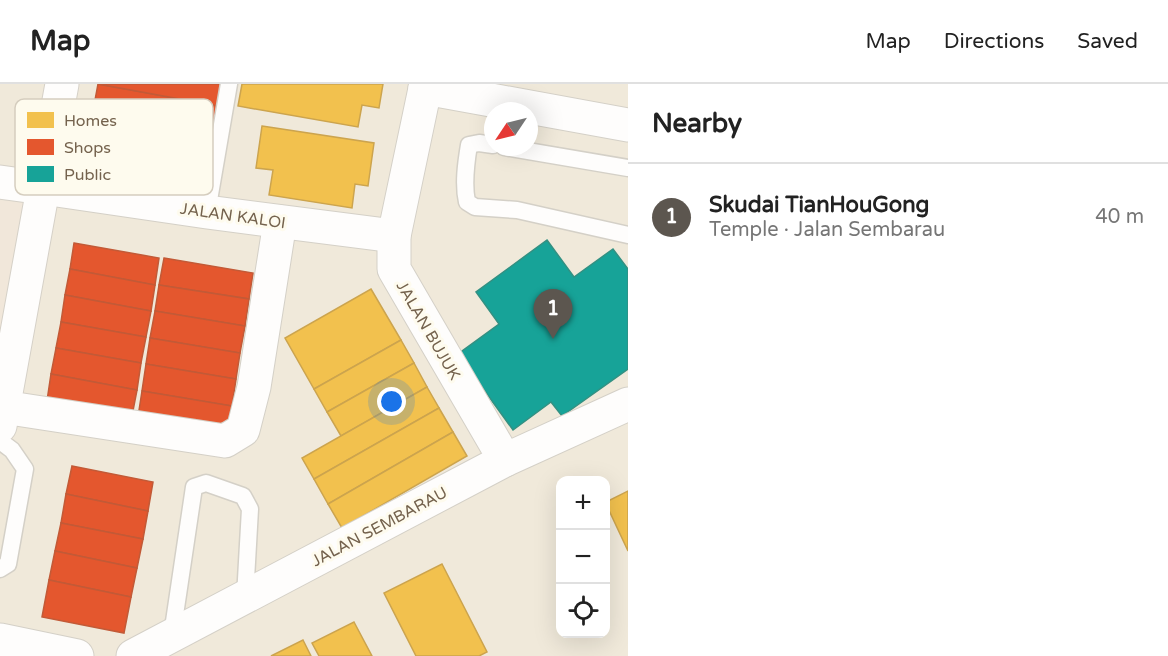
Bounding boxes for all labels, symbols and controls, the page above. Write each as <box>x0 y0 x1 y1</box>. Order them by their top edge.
text: Map <box>30 24 90 58</box>
text: Map <box>865 29 911 54</box>
text: Directions <box>944 29 1044 54</box>
text: Saved <box>1077 29 1138 54</box>
legend <box>15 99 213 195</box>
north arrow <box>484 102 538 156</box>
text: Nearby <box>652 108 742 139</box>
text: Homes <box>64 111 117 131</box>
text: Shops <box>64 138 111 158</box>
text: Public <box>64 165 111 185</box>
text: Skudai TianHouGong <box>709 192 930 218</box>
street label: JALAN KALOI <box>179 199 287 233</box>
text: 1 <box>665 205 678 229</box>
text: 40 m <box>1095 205 1144 229</box>
text: Temple · Jalan Sembarau <box>709 218 945 242</box>
street label: JALAN BUJUK <box>392 278 465 384</box>
pin: 1 <box>534 290 572 339</box>
your location <box>377 387 406 416</box>
map controls <box>556 476 610 638</box>
button: + <box>556 476 610 530</box>
street label: JALAN SEMBARAU <box>308 483 451 571</box>
button: − <box>556 530 610 584</box>
button: locate <box>556 584 610 638</box>

